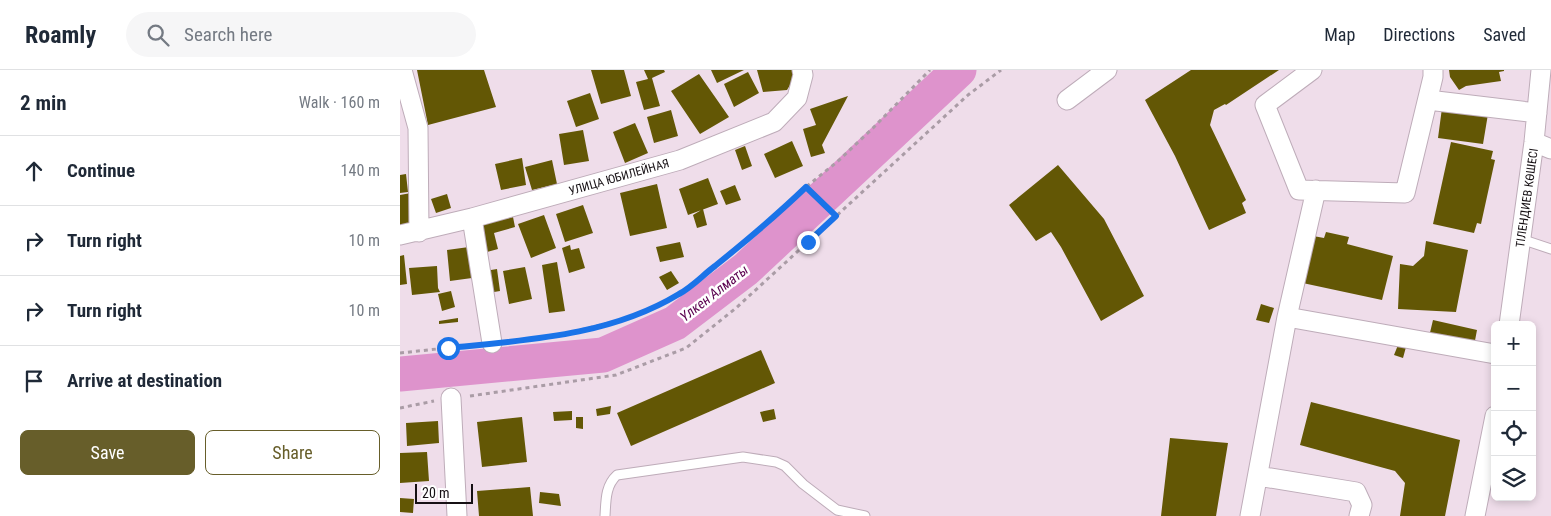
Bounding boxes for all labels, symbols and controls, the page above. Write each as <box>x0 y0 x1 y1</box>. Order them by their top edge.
search box <box>126 12 476 57</box>
text: Roamly <box>25 21 96 49</box>
icon: search <box>144 21 172 49</box>
text: Search here <box>184 23 272 46</box>
text: Map <box>1324 24 1355 45</box>
text: Directions <box>1383 24 1455 45</box>
text: Saved <box>1483 24 1526 45</box>
text: 2 min <box>20 91 67 115</box>
text: Walk · 160 m <box>299 93 380 112</box>
street label: ТІЛЕНДИЕВ КӨШЕСІ <box>1513 147 1541 249</box>
street label: УЛИЦА ЮБИЛЕЙНАЯ <box>567 155 671 198</box>
icon: ahead <box>20 157 48 185</box>
text: Continue <box>67 159 135 182</box>
text: 140 m <box>341 161 380 180</box>
icon: right <box>20 227 48 255</box>
text: Turn right <box>67 229 142 252</box>
text: 10 m <box>348 231 380 250</box>
route end <box>797 231 820 254</box>
water label: Үлкен Алматы <box>677 261 751 325</box>
icon: right <box>20 297 48 325</box>
text: Turn right <box>67 299 142 322</box>
text: 10 m <box>348 301 380 320</box>
map controls <box>1491 321 1536 501</box>
button: + <box>1491 321 1536 366</box>
route start <box>437 337 460 360</box>
button: − <box>1491 366 1536 411</box>
icon: arrive <box>20 367 48 395</box>
text: Arrive at destination <box>67 369 222 392</box>
button: locate <box>1491 411 1536 456</box>
button: Save <box>20 430 195 475</box>
button: Share <box>205 430 380 475</box>
button: layers <box>1491 456 1536 501</box>
scale bar <box>415 481 472 504</box>
text: 20 m <box>422 485 450 501</box>

